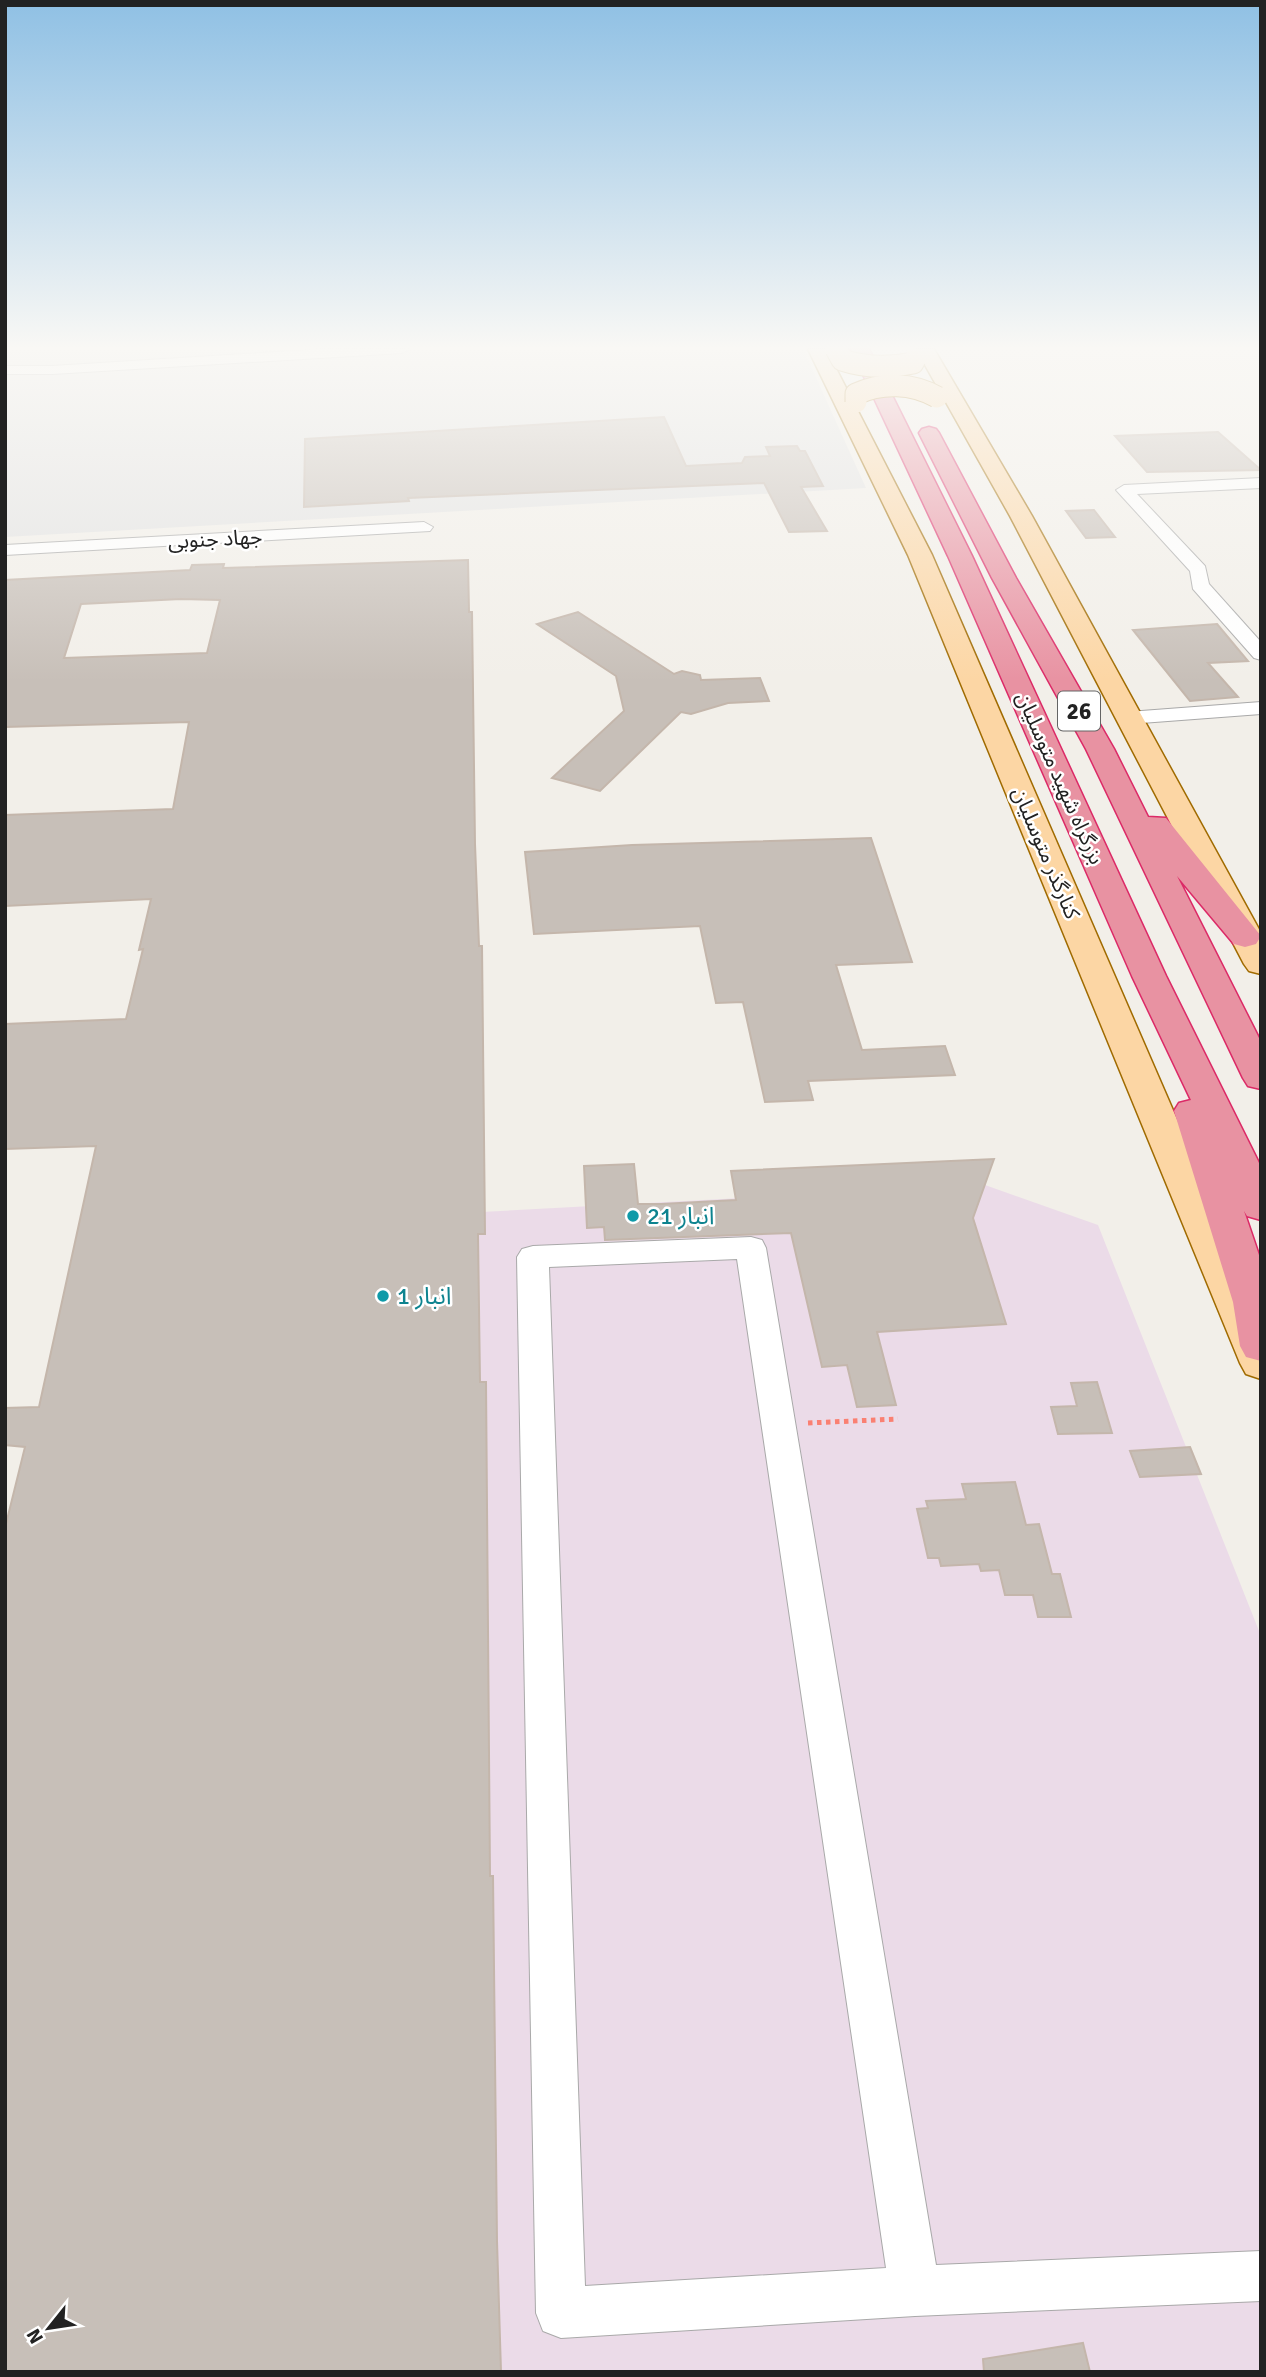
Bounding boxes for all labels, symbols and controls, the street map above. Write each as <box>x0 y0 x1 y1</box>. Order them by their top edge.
street label: جهاد جنوبی <box>167 524 263 554</box>
street label: بزرگراه شهید متوسلیان <box>1010 688 1110 868</box>
road number: 26 <box>1058 692 1100 730</box>
street label: کنارگذر متوسلیان <box>1007 783 1086 923</box>
place label: انبار 21 <box>647 1201 714 1231</box>
marker: انبار 21 <box>625 1208 641 1224</box>
place label: انبار 1 <box>397 1281 451 1311</box>
marker: انبار 1 <box>375 1288 391 1304</box>
north arrow <box>14 2293 84 2363</box>
text: N <box>21 2324 49 2348</box>

